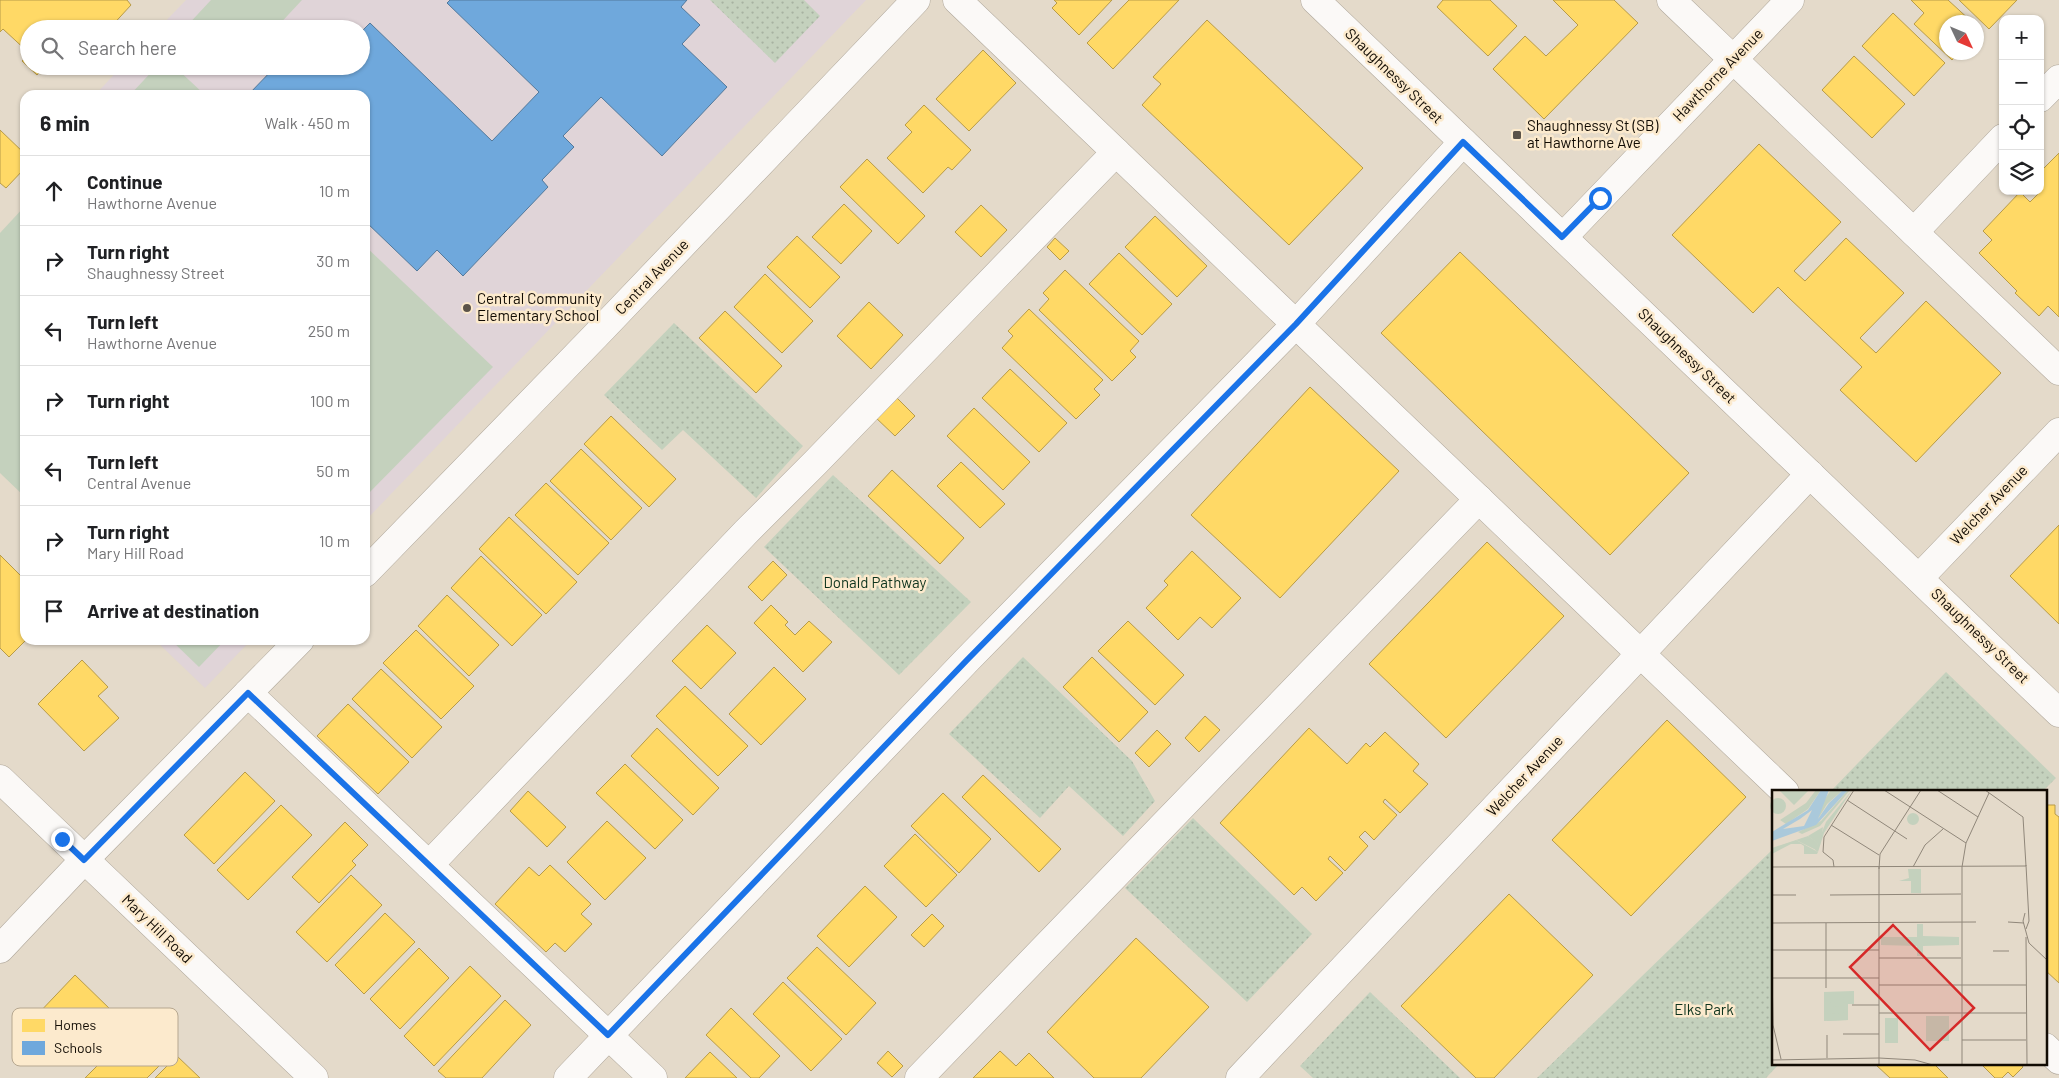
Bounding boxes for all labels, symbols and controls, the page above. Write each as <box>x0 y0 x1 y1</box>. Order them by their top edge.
north arrow <box>1939 15 1984 60</box>
map controls <box>1999 15 2044 195</box>
button: + <box>1999 15 2044 60</box>
search box <box>20 20 370 75</box>
street label: Shaughnessy Street <box>1342 24 1447 127</box>
street label: Hawthorne Avenue <box>1668 24 1766 124</box>
icon: search <box>38 34 66 62</box>
text: Search here <box>78 36 177 59</box>
button: − <box>1999 60 2044 105</box>
button: locate <box>1999 105 2044 150</box>
text: 6 min <box>40 110 90 135</box>
text: Walk · 450 m <box>265 113 350 132</box>
place label: Shaughnessy St (SB) at Hawthorne Ave <box>1527 116 1658 151</box>
marker: Shaughnessy St (SB) at Hawthorne Ave <box>1511 129 1523 141</box>
button: layers <box>1999 150 2044 195</box>
text: Continue <box>87 170 163 193</box>
icon: ahead <box>40 177 68 205</box>
text: 10 m <box>319 181 350 200</box>
route start <box>1589 187 1612 210</box>
text: Hawthorne Avenue <box>87 193 217 212</box>
street label: Central Avenue <box>611 235 692 318</box>
text: Turn right <box>87 240 169 263</box>
icon: right <box>40 247 68 275</box>
text: 30 m <box>316 251 350 270</box>
text: Shaughnessy Street <box>87 263 225 282</box>
place label: Central Community Elementary School <box>477 289 602 324</box>
marker: Central Community Elementary School <box>461 302 473 314</box>
street label: Shaughnessy Street <box>1635 304 1740 407</box>
text: Turn left <box>87 310 158 333</box>
icon: left <box>40 317 68 345</box>
text: 250 m <box>308 321 350 340</box>
text: Hawthorne Avenue <box>87 333 217 352</box>
icon: right <box>40 387 68 415</box>
text: Turn right <box>87 389 169 412</box>
text: 100 m <box>310 391 350 410</box>
text: Turn left <box>87 450 158 473</box>
icon: left <box>40 457 68 485</box>
text: 50 m <box>316 461 350 480</box>
street label: Welcher Avenue <box>1946 461 2031 548</box>
text: Central Avenue <box>87 473 191 492</box>
text: Turn right <box>87 520 169 543</box>
icon: right <box>40 527 68 555</box>
text: 10 m <box>319 531 350 550</box>
text: Mary Hill Road <box>87 543 184 562</box>
park label: Donald Pathway <box>824 573 926 591</box>
street label: Shaughnessy Street <box>1928 584 2033 687</box>
icon: arrive <box>40 597 68 625</box>
text: Arrive at destination <box>87 599 259 622</box>
street label: Welcher Avenue <box>1482 731 1566 819</box>
inset map <box>1772 790 2046 1066</box>
route end <box>51 828 74 851</box>
street label: Mary Hill Road <box>119 890 197 966</box>
park label: Elks Park <box>1674 1000 1734 1018</box>
legend <box>12 1008 178 1066</box>
text: Homes <box>54 1016 97 1033</box>
text: Schools <box>54 1039 102 1056</box>

